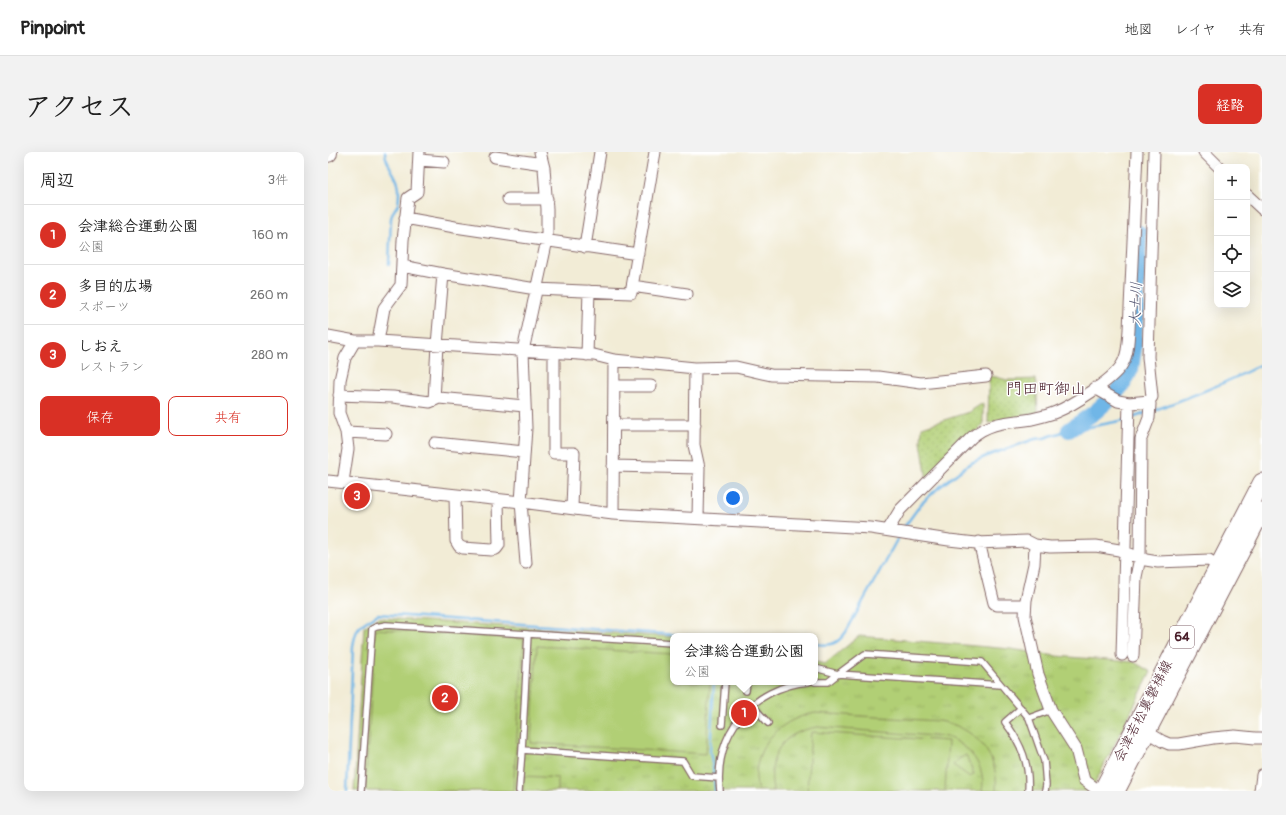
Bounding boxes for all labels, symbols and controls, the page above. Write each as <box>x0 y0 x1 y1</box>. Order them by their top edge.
text: Pinpoint <box>20 16 85 40</box>
text: 地図 <box>1125 21 1153 38</box>
text: レイヤ <box>1175 21 1216 38</box>
text: 共有 <box>1238 21 1266 38</box>
button: 経路 <box>1198 84 1262 124</box>
text: アクセス <box>24 90 134 125</box>
map controls <box>1214 164 1250 308</box>
button: + <box>1214 164 1250 200</box>
text: 周辺 <box>40 170 74 191</box>
text: 3件 <box>268 172 288 188</box>
button: − <box>1214 200 1250 236</box>
text: 会津総合運動公園 <box>78 217 198 236</box>
text: 1 <box>50 227 56 243</box>
text: 160 m <box>252 227 288 243</box>
button: locate <box>1214 236 1250 272</box>
text: 公園 <box>78 239 104 255</box>
button: layers <box>1214 272 1250 308</box>
text: 多目的広場 <box>78 277 153 296</box>
water label: 大土川 <box>1126 281 1146 327</box>
text: 2 <box>49 287 57 303</box>
text: 260 m <box>250 287 288 303</box>
text: スポーツ <box>78 299 130 315</box>
text: しおえ <box>78 337 123 356</box>
text: 3 <box>49 347 57 363</box>
text: 280 m <box>251 347 288 363</box>
text: レストラン <box>78 359 144 375</box>
district label: 門田町御山 <box>1006 379 1086 399</box>
button: 保存 <box>40 396 160 436</box>
button: 共有 <box>168 396 288 436</box>
pin: 3 <box>344 481 370 511</box>
your location <box>723 488 743 508</box>
road number: 64 <box>1170 626 1194 648</box>
popup <box>670 633 818 685</box>
text: 会津総合運動公園 <box>684 642 804 661</box>
street label: 会津若松裏磐梯線 <box>1110 657 1176 765</box>
text: 公園 <box>684 664 710 680</box>
pin: 2 <box>432 683 458 713</box>
pin: 1 <box>731 698 757 728</box>

